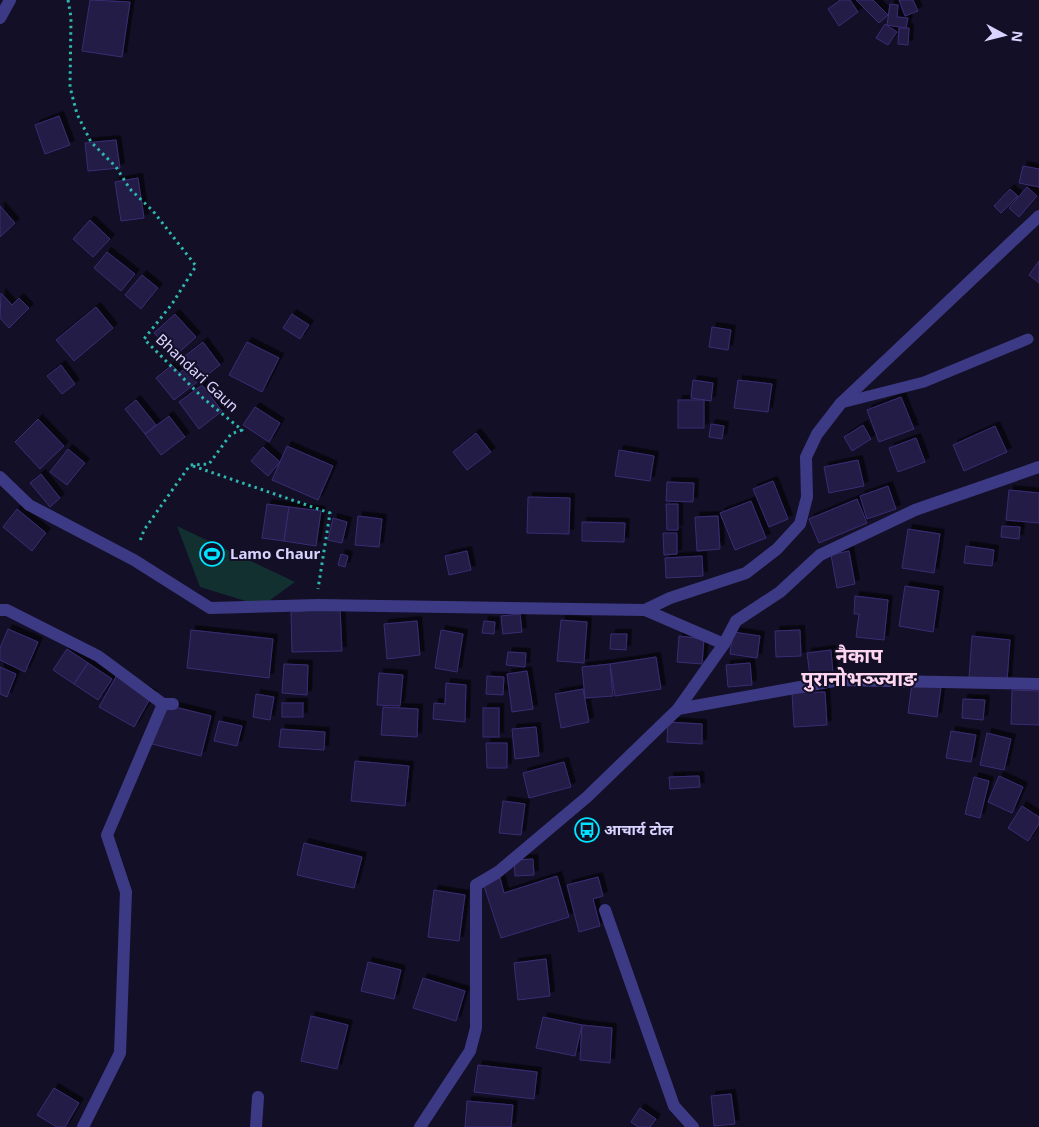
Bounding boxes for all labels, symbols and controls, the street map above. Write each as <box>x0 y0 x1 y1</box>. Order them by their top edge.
north arrow <box>979 10 1029 60</box>
text: N <box>1007 30 1028 43</box>
street label: Bhandari Gaun <box>152 329 243 416</box>
sports icon: Lamo Chaur <box>199 541 225 567</box>
place label: Lamo Chaur <box>230 543 320 563</box>
district label: नैकाप पुरानोभञ्ज्याङ <box>801 642 918 692</box>
bus stop icon: आचार्य टोल <box>574 817 600 843</box>
place label: आचार्य टोल <box>604 819 674 839</box>

